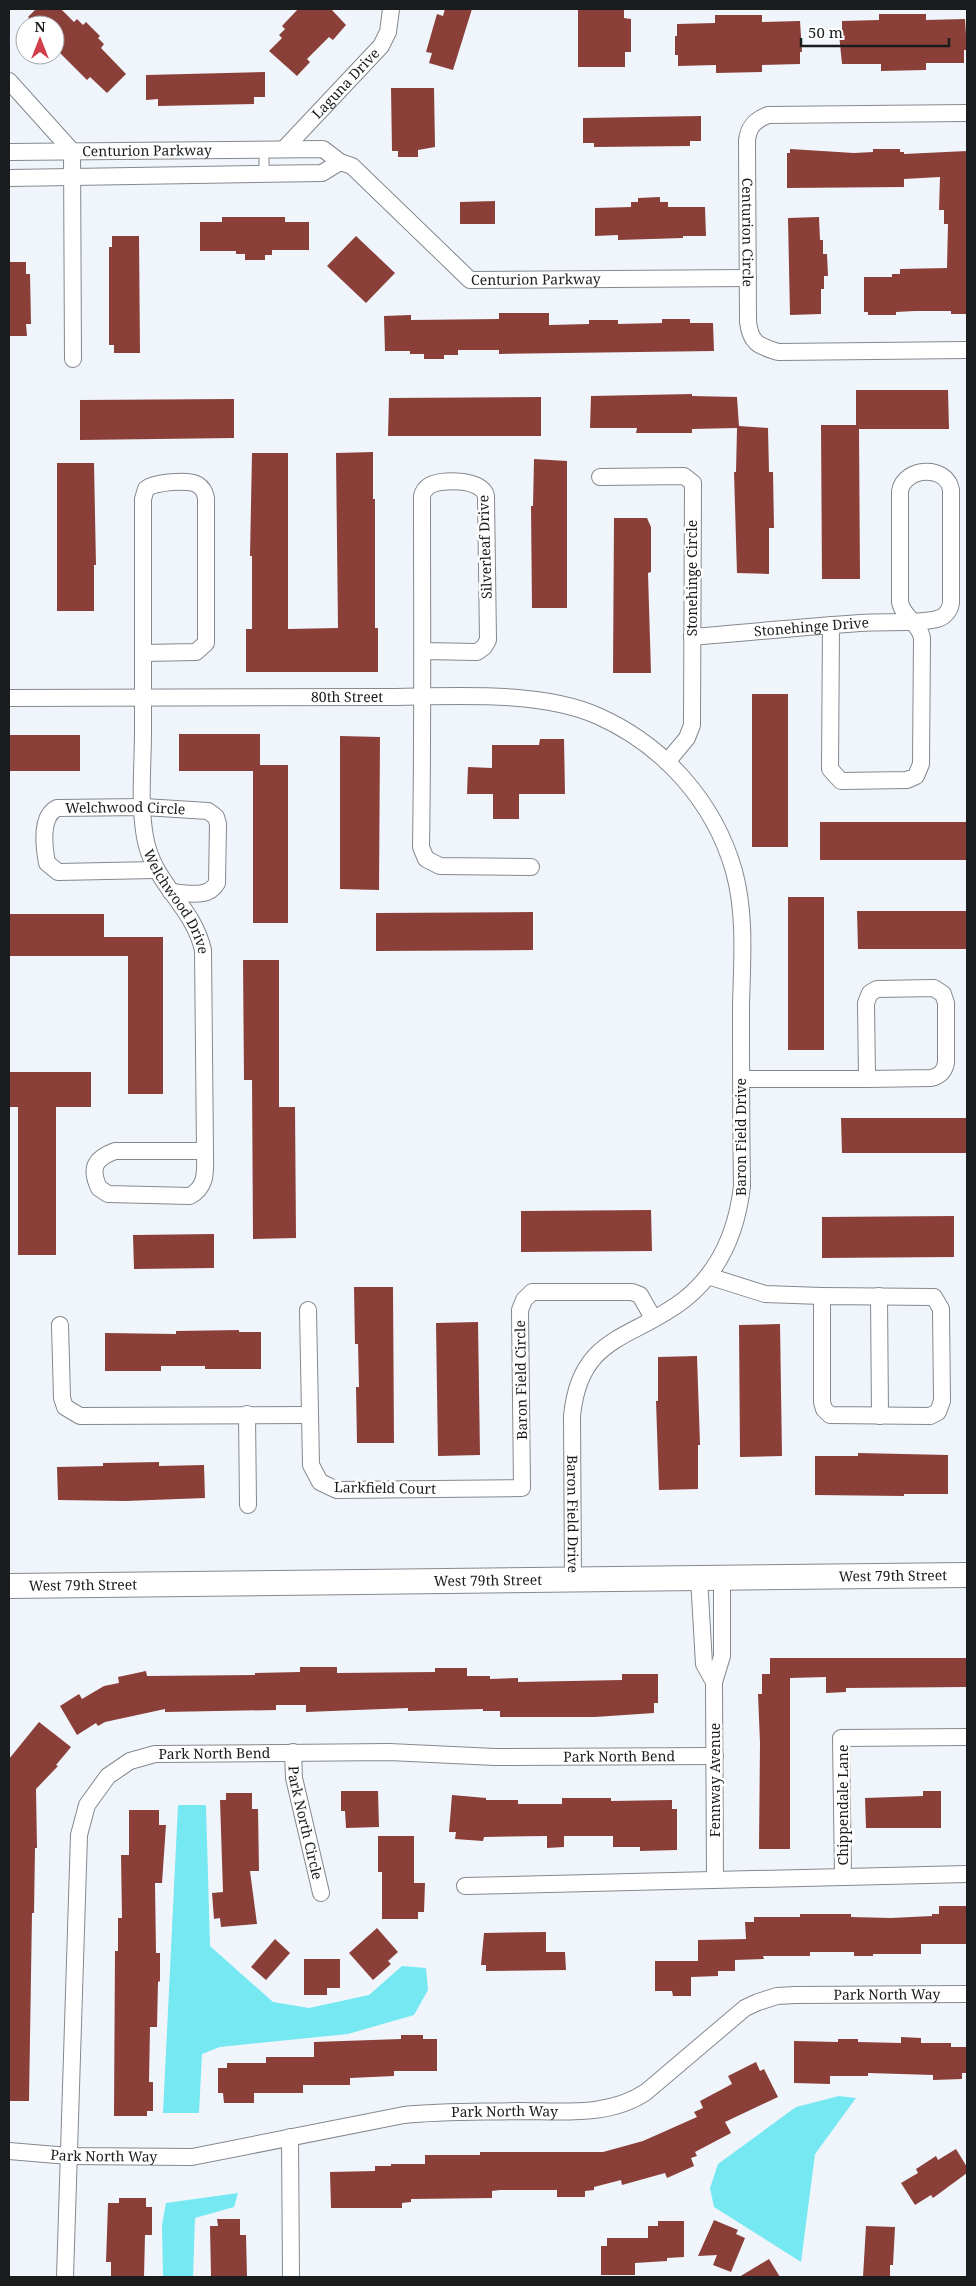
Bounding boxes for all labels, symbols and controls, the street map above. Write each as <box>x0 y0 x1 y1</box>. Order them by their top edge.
north arrow <box>15 15 65 65</box>
scale bar <box>801 15 948 47</box>
text: N <box>34 17 46 36</box>
text: 50 m <box>808 22 843 42</box>
street label: Laguna Drive <box>307 44 383 123</box>
street label: Centurion Parkway <box>82 140 212 160</box>
street label: Centurion Circle <box>738 178 758 287</box>
street label: Centurion Parkway <box>471 269 601 289</box>
street label: Silverleaf Drive <box>473 495 496 599</box>
street label: Stonehinge Circle <box>682 520 701 636</box>
street label: Stonehinge Drive <box>753 612 869 640</box>
street label: 80th Street <box>311 687 383 706</box>
street label: Welchwood Circle <box>65 797 186 819</box>
street label: Welchwood Drive <box>140 846 213 954</box>
street label: Baron Field Drive <box>731 1078 750 1196</box>
street label: Baron Field Circle <box>510 1320 531 1440</box>
street label: Baron Field Drive <box>563 1455 583 1573</box>
street label: Larkfield Court <box>334 1477 436 1498</box>
street label: West 79th Street <box>839 1565 947 1585</box>
street label: West 79th Street <box>434 1570 542 1590</box>
street label: West 79th Street <box>29 1575 137 1595</box>
street label: Fennway Avenue <box>705 1723 724 1837</box>
street label: Park North Bend <box>158 1743 271 1763</box>
street label: Chippendale Lane <box>833 1745 852 1865</box>
street label: Park North Bend <box>563 1746 676 1766</box>
street label: Park North Circle <box>284 1766 328 1881</box>
street label: Park North Way <box>833 1984 940 2004</box>
street label: Park North Way <box>451 2101 558 2121</box>
street label: Park North Way <box>50 2144 157 2166</box>

